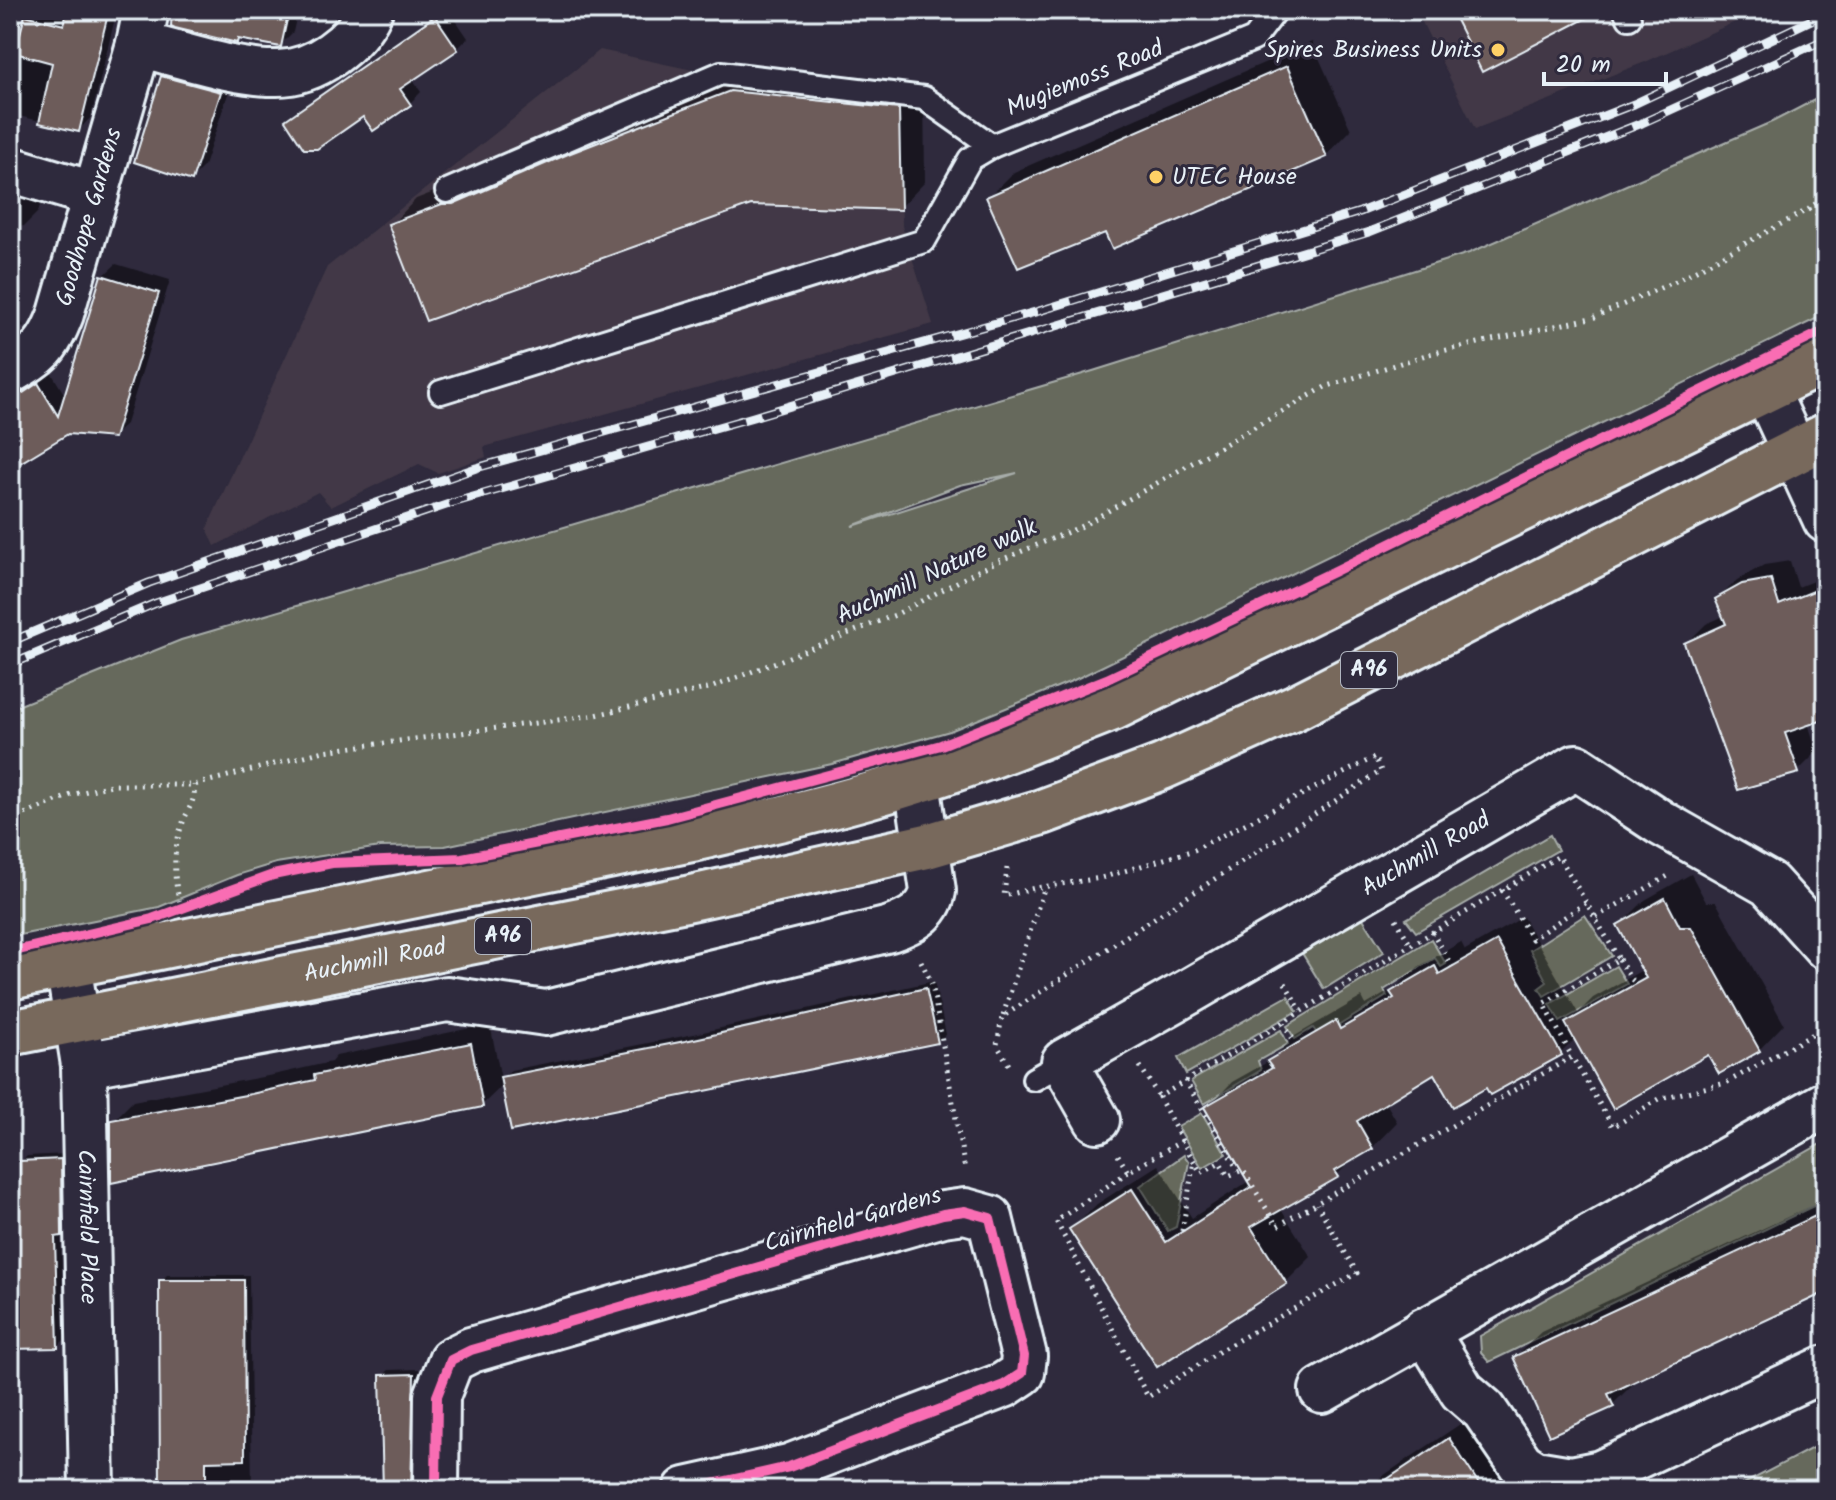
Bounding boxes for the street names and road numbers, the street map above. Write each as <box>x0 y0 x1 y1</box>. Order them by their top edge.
street label: Mugiemoss Road <box>1000 29 1170 128</box>
street label: Goodhope Gardens <box>45 123 133 311</box>
street label: Auchmill Nature walk <box>830 508 1044 636</box>
road number: A96 <box>1341 652 1397 688</box>
street label: Auchmill Road <box>1354 801 1499 907</box>
road number: A96 <box>475 918 531 954</box>
street label: Auchmill Road <box>300 927 450 994</box>
street label: Cairnfield Place <box>66 1149 108 1305</box>
street label: Cairnfield Gardens <box>760 1176 946 1264</box>

